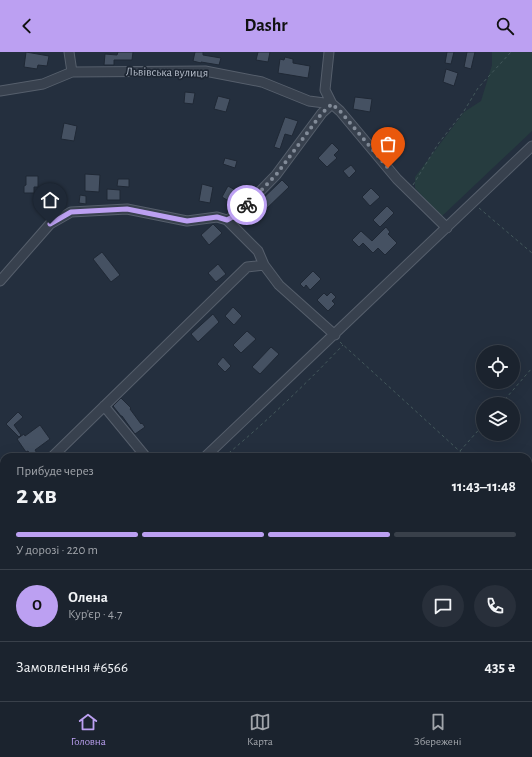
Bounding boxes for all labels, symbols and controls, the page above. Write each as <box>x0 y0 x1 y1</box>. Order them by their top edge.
icon: back <box>16 15 38 37</box>
icon: search <box>494 15 516 37</box>
text: Dashr <box>244 17 288 35</box>
street label: Львівська вулиця <box>126 65 208 80</box>
pin <box>371 127 405 168</box>
icon: bag <box>377 133 399 155</box>
pin <box>33 183 67 224</box>
courier <box>227 185 267 225</box>
icon: home <box>39 189 61 211</box>
icon: bike <box>236 194 258 216</box>
map controls <box>476 345 520 441</box>
button: locate <box>476 345 520 389</box>
button: layers <box>476 397 520 441</box>
text: Прибуде через <box>16 465 94 478</box>
text: 11:43–11:48 <box>452 479 516 494</box>
text: 2 хв <box>16 482 57 508</box>
text: У дорозі · 220 m <box>16 544 98 557</box>
button: chat <box>422 585 464 627</box>
button: phone <box>474 585 516 627</box>
text: Олена <box>68 590 108 605</box>
text: О <box>32 598 42 613</box>
text: Кур’єр · 4.7 <box>68 608 123 621</box>
text: Замовлення #6566 <box>16 660 128 675</box>
text: 435 ₴ <box>485 660 516 675</box>
tab: Головна <box>71 711 106 748</box>
tab: Карта <box>247 711 273 748</box>
tab: Збережені <box>414 711 461 748</box>

